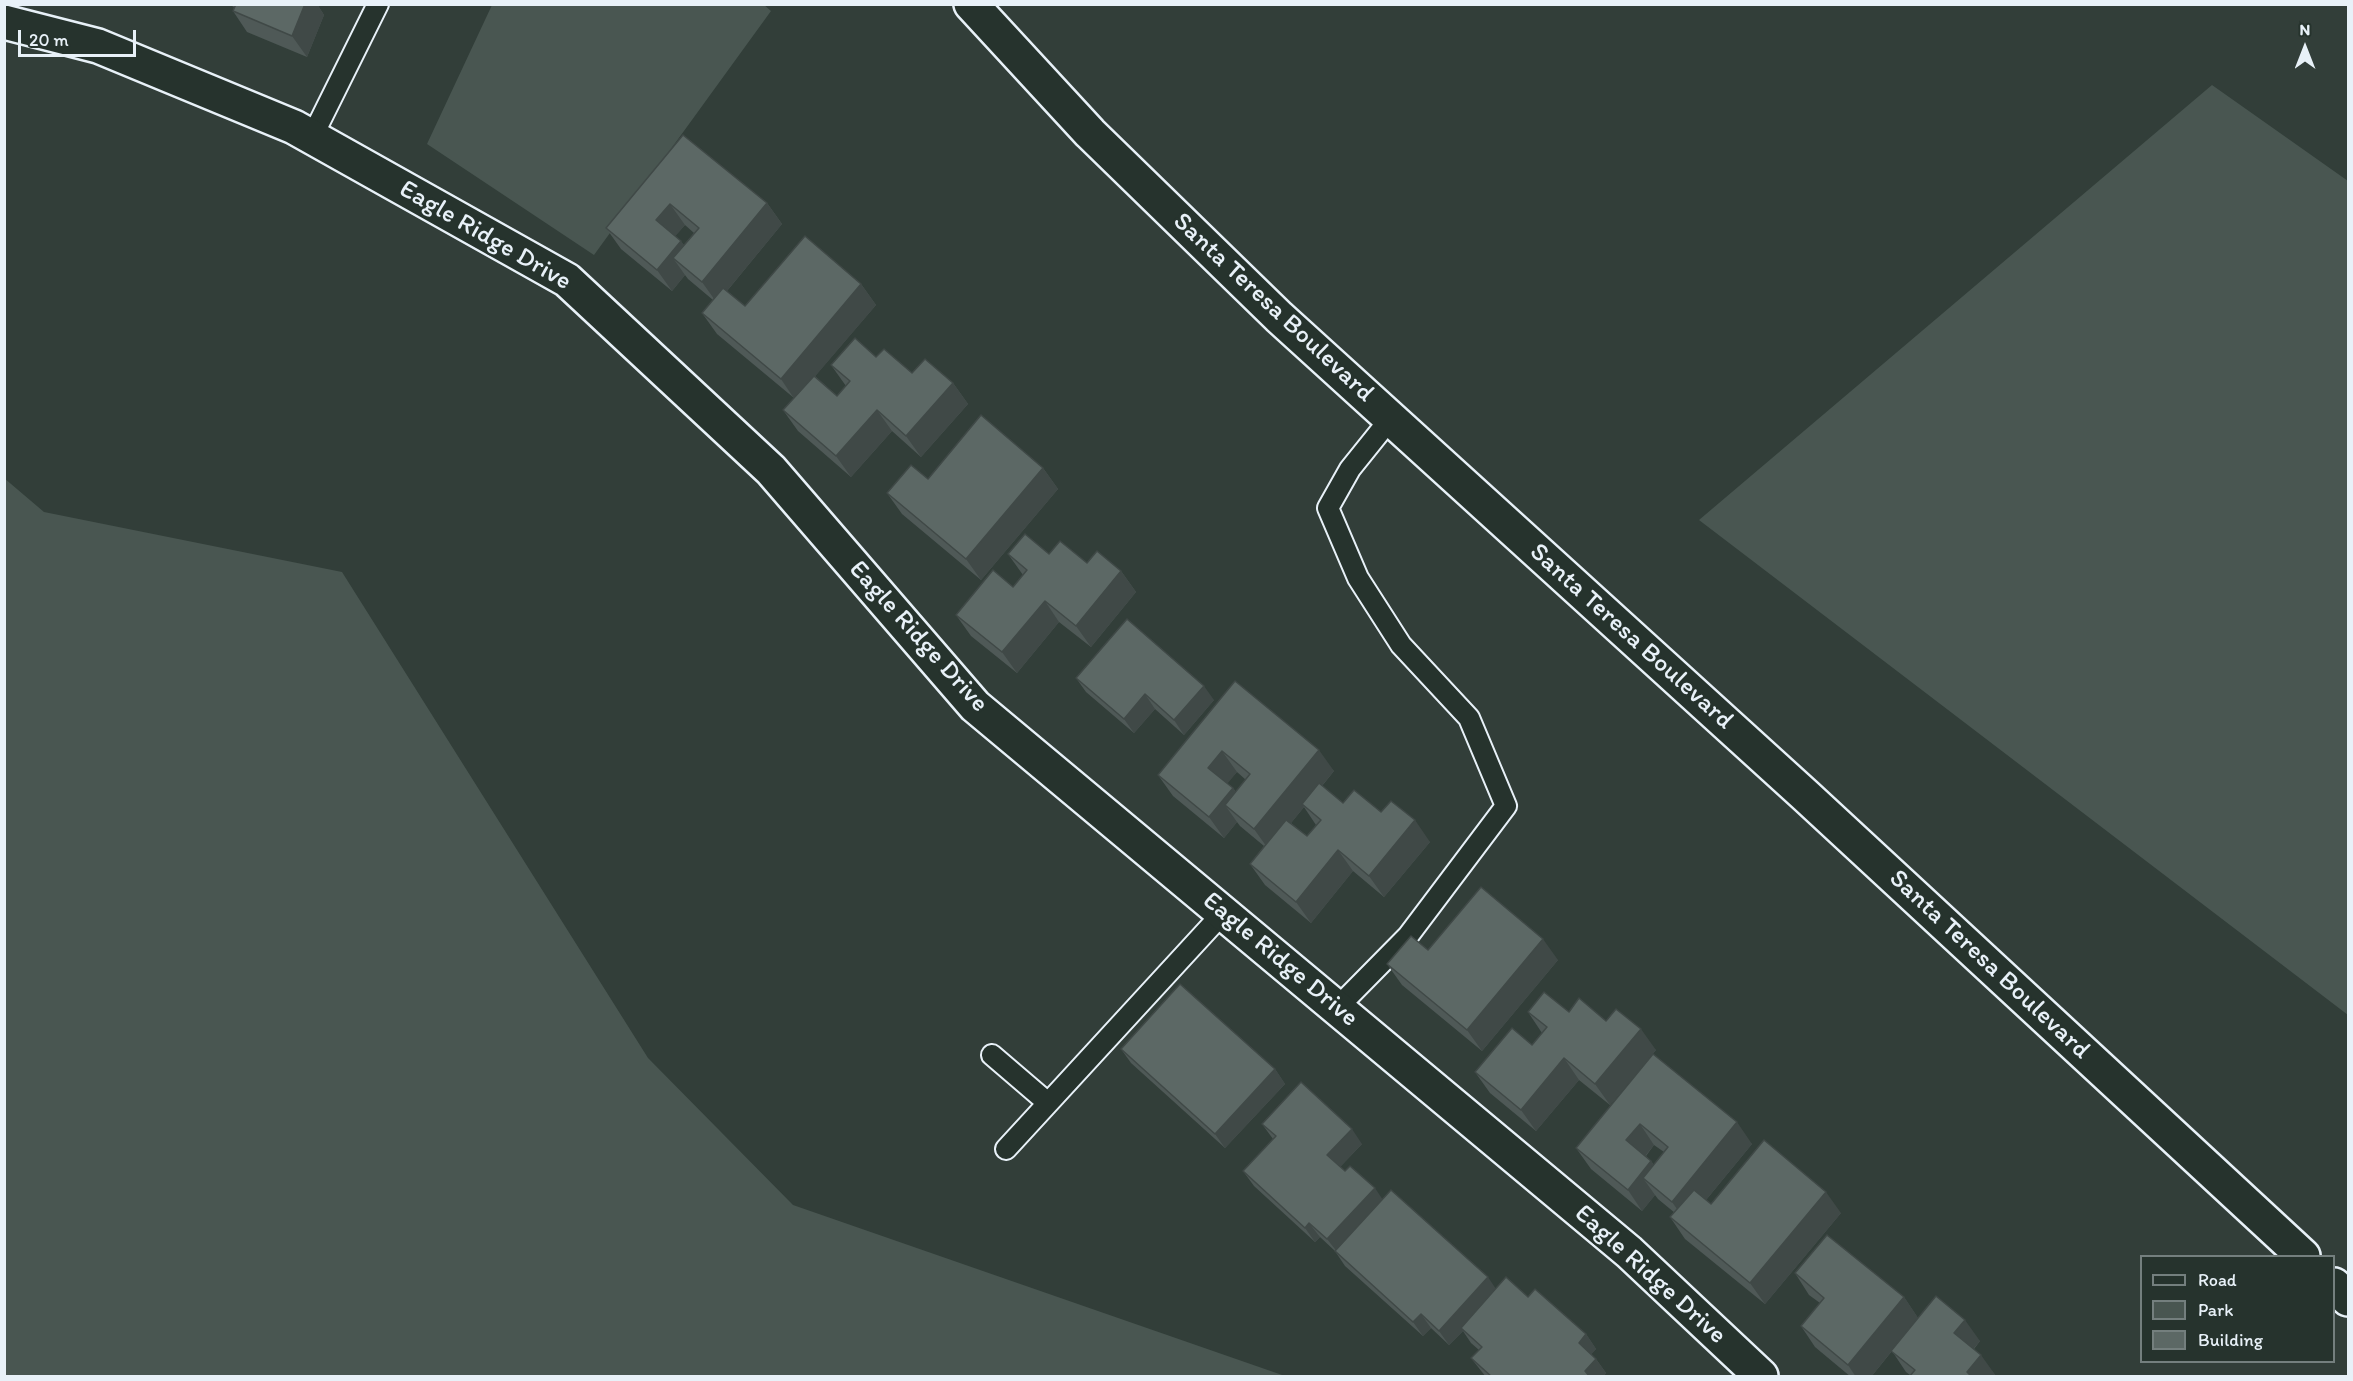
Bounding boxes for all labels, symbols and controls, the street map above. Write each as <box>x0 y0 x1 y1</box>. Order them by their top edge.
scale bar <box>21 18 140 56</box>
north arrow <box>2275 18 2335 78</box>
text: N <box>2300 20 2310 39</box>
text: 20 m <box>29 29 69 51</box>
street label: Eagle Ridge Drive <box>393 174 577 298</box>
street label: Santa Teresa Boulevard <box>1166 207 1380 409</box>
street label: Santa Teresa Boulevard <box>1523 537 1739 737</box>
street label: Eagle Ridge Drive <box>842 555 994 719</box>
street label: Santa Teresa Boulevard <box>1882 864 2096 1066</box>
street label: Eagle Ridge Drive <box>1196 886 1364 1034</box>
street label: Eagle Ridge Drive <box>1568 1199 1732 1351</box>
legend <box>2140 1255 2335 1363</box>
text: Road <box>2198 1269 2237 1291</box>
text: Park <box>2198 1299 2233 1321</box>
text: Building <box>2198 1329 2263 1351</box>

